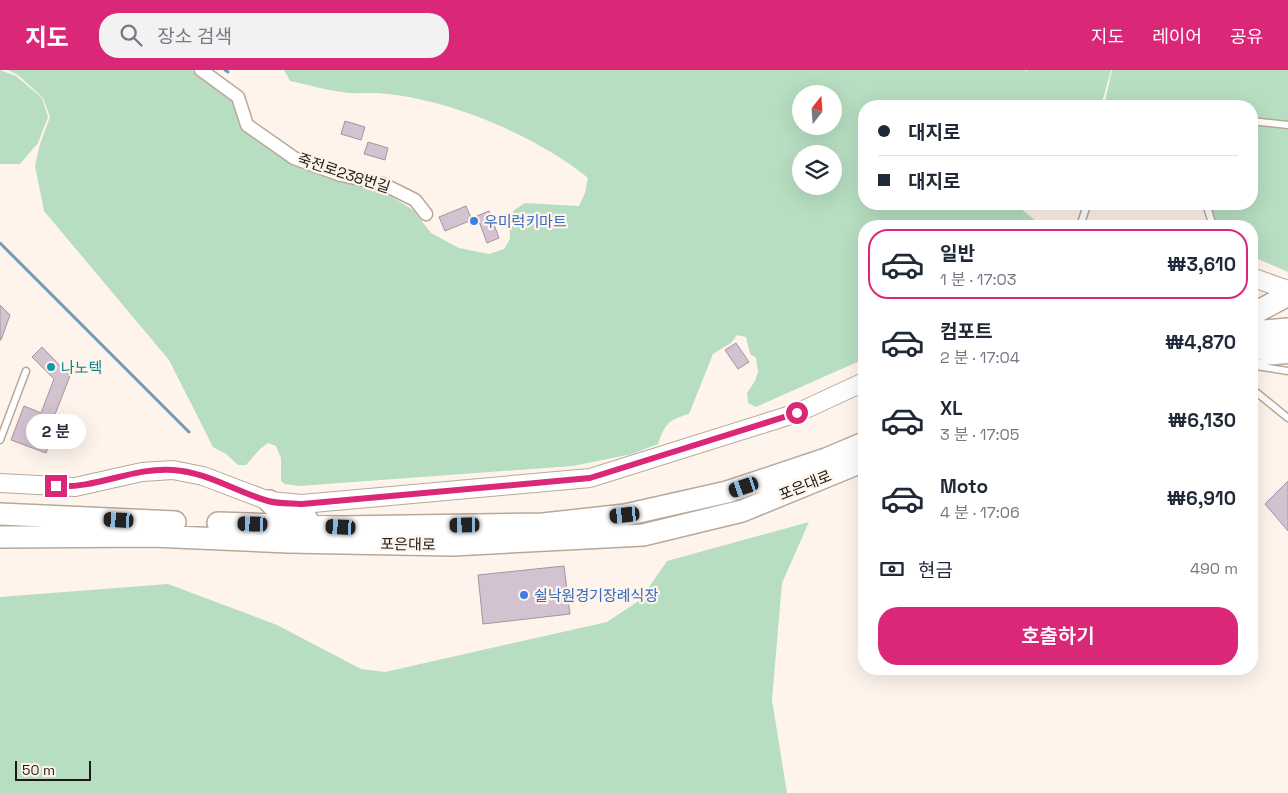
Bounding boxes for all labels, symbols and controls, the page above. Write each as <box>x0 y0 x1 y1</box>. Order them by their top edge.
search box <box>99 13 449 58</box>
icon: search <box>117 21 145 49</box>
text: 지도 <box>25 22 69 53</box>
text: 장소 검색 <box>157 24 232 49</box>
text: 지도 <box>1091 25 1124 48</box>
text: 레이어 <box>1152 25 1202 48</box>
text: 공유 <box>1230 25 1263 48</box>
north arrow <box>792 85 842 135</box>
map controls <box>792 85 842 195</box>
text: 대지로 <box>908 120 960 145</box>
button: layers <box>792 145 842 195</box>
street label: 죽전로238번길 <box>295 149 393 197</box>
text: 대지로 <box>908 169 960 194</box>
place label: 우미럭키마트 <box>484 212 567 231</box>
marker: 우미럭키마트 <box>468 215 480 227</box>
text: 일반 <box>940 241 975 266</box>
icon: car <box>880 242 925 287</box>
text: ₩3,610 <box>1167 252 1236 277</box>
text: 1 분 · 17:03 <box>940 269 1016 290</box>
text: 컴포트 <box>940 319 992 344</box>
icon: car <box>880 320 925 365</box>
text: ₩4,870 <box>1165 330 1236 355</box>
text: 2 분 · 17:04 <box>940 347 1020 368</box>
place label: 나노텍 <box>61 358 102 377</box>
marker: 나노텍 <box>45 361 57 373</box>
text: XL <box>940 396 963 421</box>
icon: car <box>880 398 925 443</box>
route start <box>786 402 808 424</box>
text: ₩6,130 <box>1168 408 1236 433</box>
callout: 2 분 <box>26 414 86 448</box>
text: 2 분 <box>42 421 70 442</box>
text: 3 분 · 17:05 <box>940 424 1019 445</box>
street label: 포은대로 <box>776 466 834 504</box>
text: Moto <box>940 474 988 499</box>
route end <box>45 475 67 497</box>
car <box>727 475 760 499</box>
icon: car <box>880 476 925 521</box>
text: ₩6,910 <box>1167 486 1236 511</box>
text: 4 분 · 17:06 <box>940 502 1020 523</box>
car <box>609 506 640 524</box>
car <box>103 512 134 528</box>
car <box>237 516 268 532</box>
car <box>449 517 480 533</box>
car <box>325 519 356 535</box>
street label: 포은대로 <box>380 534 436 554</box>
icon: cash <box>878 555 906 583</box>
text: 현금 <box>918 558 953 583</box>
text: 490 m <box>1190 558 1238 579</box>
place label: 쉴낙원경기장례식장 <box>534 586 658 605</box>
marker: 쉴낙원경기장례식장 <box>518 589 530 601</box>
button: 호출하기 <box>878 607 1238 665</box>
scale bar <box>15 758 91 781</box>
text: 50 m <box>22 761 55 779</box>

